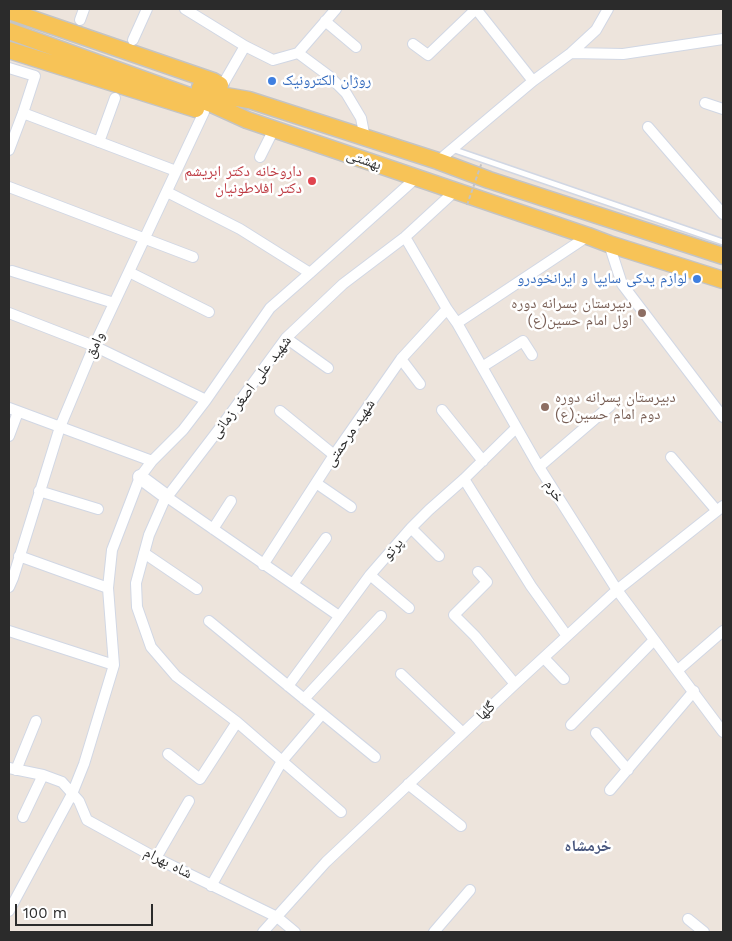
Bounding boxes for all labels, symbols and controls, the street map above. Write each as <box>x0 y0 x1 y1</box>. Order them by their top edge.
place label: روژان الکترونیک <box>282 72 371 90</box>
marker: روژان الکترونیک <box>266 75 278 87</box>
street label: بهشتی <box>344 146 384 174</box>
place label: داروخانه دکتر ابریشم دکتر افلاطونیان <box>184 163 302 198</box>
marker: داروخانه دکتر ابریشم دکتر افلاطونیان <box>306 175 318 187</box>
place label: لوازم یدکی سایپا و ایرانخودرو <box>517 270 687 288</box>
marker: لوازم یدکی سایپا و ایرانخودرو <box>691 273 703 285</box>
place label: دبیرستان پسرانه دوره اول امام حسین(ع) <box>511 295 632 330</box>
marker: دبیرستان پسرانه دوره اول امام حسین(ع) <box>636 307 648 319</box>
street label: وامق <box>81 329 109 361</box>
street label: شهید علی اصغر زمانی <box>207 332 295 442</box>
place label: دبیرستان پسرانه دوره دوم امام حسین(ع) <box>555 389 676 424</box>
street label: شهید مرحمتی <box>321 396 379 470</box>
marker: دبیرستان پسرانه دوره دوم امام حسین(ع) <box>539 401 551 413</box>
street label: خرم <box>540 477 568 505</box>
street label: پرتو <box>379 534 407 564</box>
street label: گلها <box>473 698 499 724</box>
district label: خرمشاه <box>565 836 611 856</box>
street label: شاه بهرام <box>141 843 195 883</box>
scale bar <box>18 894 155 926</box>
text: 100 m <box>23 904 67 922</box>

